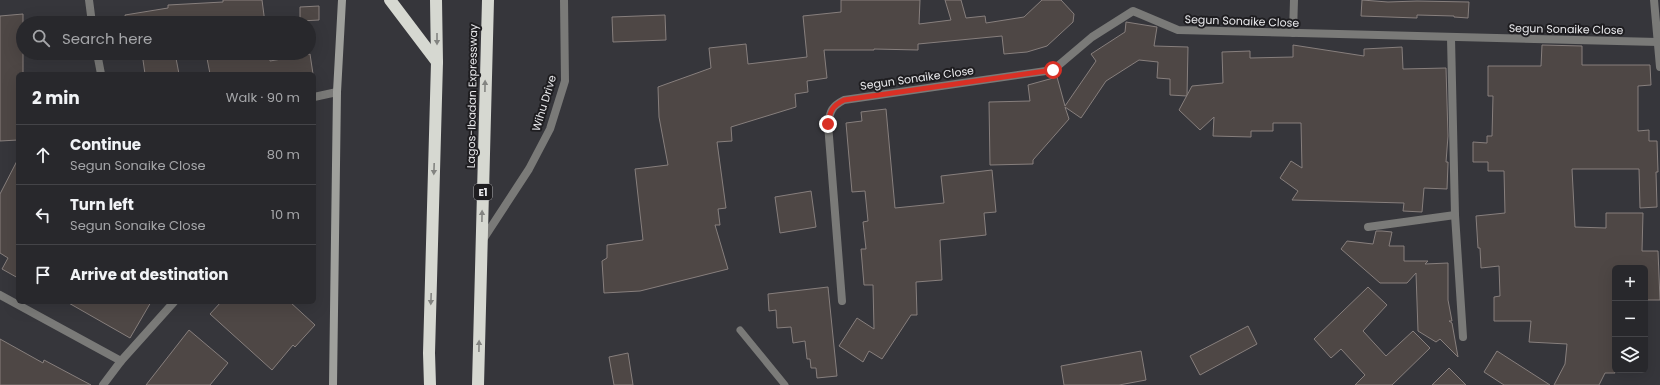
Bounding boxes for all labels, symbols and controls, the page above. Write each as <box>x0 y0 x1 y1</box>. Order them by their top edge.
street label: Segun Sonaike Close <box>1184 11 1300 31</box>
search box <box>16 16 316 60</box>
street label: Segun Sonaike Close <box>1509 20 1624 38</box>
street label: Lagos-Ibadan Expressway <box>463 23 481 168</box>
icon: search <box>30 27 52 49</box>
text: Search here <box>62 28 152 49</box>
one-way arrow <box>434 33 440 46</box>
route start <box>1044 61 1062 79</box>
street label: Segun Sonaike Close <box>859 62 975 94</box>
street label: Wihu Drive <box>528 73 560 133</box>
one-way arrow <box>482 79 488 92</box>
text: 2 min <box>32 86 80 110</box>
text: Walk · 90 m <box>226 88 300 107</box>
route end <box>819 115 837 133</box>
text: Continue <box>70 134 141 155</box>
icon: ahead <box>32 144 54 166</box>
text: 80 m <box>267 145 300 164</box>
text: Segun Sonaike Close <box>70 156 205 175</box>
one-way arrow <box>431 163 437 176</box>
road number: E1 <box>474 184 492 200</box>
text: Turn left <box>70 194 134 215</box>
icon: left <box>32 204 54 226</box>
text: 10 m <box>271 205 300 224</box>
one-way arrow <box>479 209 485 222</box>
text: Segun Sonaike Close <box>70 216 205 235</box>
icon: arrive <box>32 264 54 286</box>
text: Arrive at destination <box>70 264 228 285</box>
map controls <box>1612 265 1648 373</box>
button: + <box>1612 265 1648 301</box>
one-way arrow <box>427 293 434 305</box>
button: − <box>1612 301 1648 337</box>
button: layers <box>1612 337 1648 373</box>
one-way arrow <box>476 339 482 352</box>

